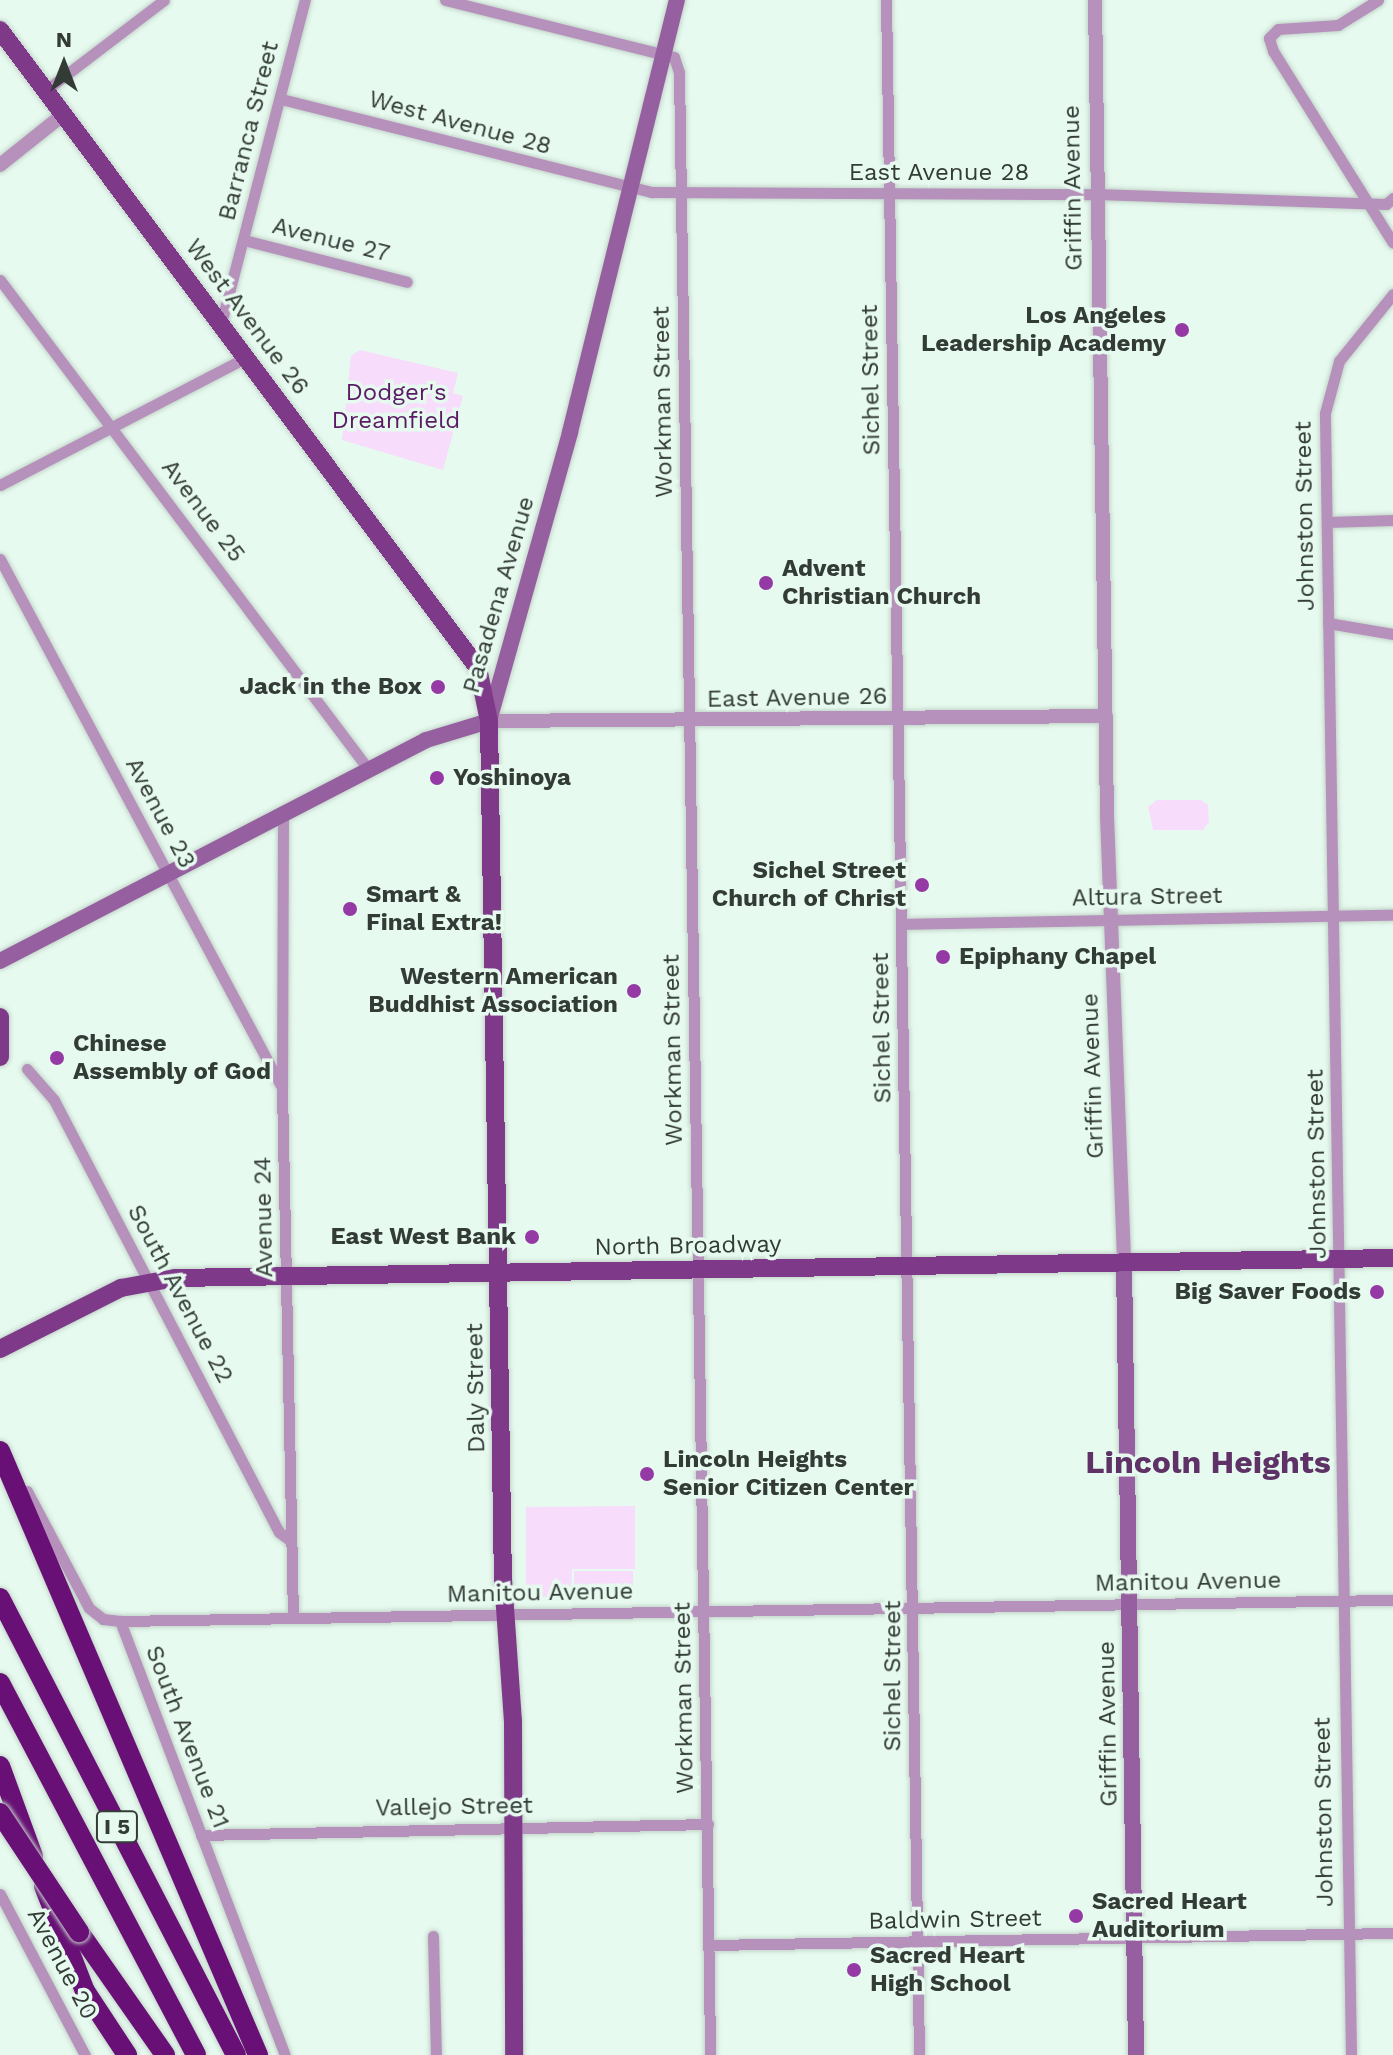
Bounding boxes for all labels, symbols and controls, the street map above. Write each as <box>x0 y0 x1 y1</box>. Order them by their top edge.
north arrow <box>24 24 104 104</box>
text: N <box>56 27 72 52</box>
street label: Barranca Street <box>213 38 285 224</box>
street label: West Avenue 28 <box>365 85 555 161</box>
street label: Griffin Avenue <box>1057 104 1089 272</box>
street label: East Avenue 28 <box>848 159 1030 187</box>
street label: Avenue 27 <box>269 212 393 268</box>
street label: West Avenue 26 <box>179 233 315 401</box>
place label: Los Angeles Leadership Academy <box>921 302 1166 358</box>
street label: Sichel Street <box>855 304 887 456</box>
street label: Workman Street <box>647 306 679 498</box>
marker: Los Angeles Leadership Academy <box>1173 321 1191 339</box>
park label: Dodger's Dreamfield <box>332 379 460 435</box>
street label: Johnston Street <box>1289 421 1321 611</box>
street label: Avenue 25 <box>155 454 251 568</box>
street label: Pasadena Avenue <box>457 493 541 697</box>
place label: Advent Christian Church <box>782 555 981 611</box>
marker: Advent Christian Church <box>757 574 775 592</box>
place label: Jack in the Box <box>239 673 422 701</box>
marker: Jack in the Box <box>429 678 447 696</box>
street label: East Avenue 26 <box>706 682 888 714</box>
street label: Avenue 23 <box>119 753 201 873</box>
place label: Yoshinoya <box>453 764 571 792</box>
marker: Yoshinoya <box>428 769 446 787</box>
place label: Sichel Street Church of Christ <box>711 857 906 913</box>
marker: Sichel Street Church of Christ <box>913 876 931 894</box>
place label: Smart & Final Extra! <box>366 881 502 937</box>
street label: Altura Street <box>1071 881 1223 913</box>
marker: Smart & Final Extra! <box>341 900 359 918</box>
place label: Epiphany Chapel <box>959 943 1157 971</box>
marker: Epiphany Chapel <box>934 948 952 966</box>
street label: Sichel Street <box>866 952 898 1104</box>
street label: Workman Street <box>657 954 689 1146</box>
place label: Western American Buddhist Association <box>368 963 618 1019</box>
marker: Western American Buddhist Association <box>625 982 643 1000</box>
street label: Griffin Avenue <box>1076 992 1110 1160</box>
place label: Chinese Assembly of God <box>73 1030 272 1086</box>
marker: Chinese Assembly of God <box>48 1049 66 1067</box>
street label: Johnston Street <box>1301 1069 1333 1259</box>
street label: Avenue 24 <box>249 1156 279 1278</box>
street label: South Avenue 22 <box>121 1199 239 1389</box>
place label: East West Bank <box>330 1223 516 1251</box>
marker: East West Bank <box>523 1228 541 1246</box>
street label: North Broadway <box>594 1230 782 1262</box>
place label: Big Saver Foods <box>1174 1278 1361 1306</box>
marker: Big Saver Foods <box>1368 1283 1386 1301</box>
street label: Daly Street <box>460 1323 492 1453</box>
district label: Lincoln Heights <box>1085 1443 1331 1481</box>
place label: Lincoln Heights Senior Citizen Center <box>663 1446 914 1502</box>
marker: Lincoln Heights Senior Citizen Center <box>638 1465 656 1483</box>
street label: Manitou Avenue <box>1094 1566 1282 1598</box>
street label: Manitou Avenue <box>446 1577 634 1609</box>
street label: Sichel Street <box>879 1600 907 1752</box>
street label: Workman Street <box>668 1602 700 1794</box>
street label: Griffin Avenue <box>1092 1640 1124 1808</box>
street label: South Avenue 21 <box>139 1641 235 1833</box>
street label: Johnston Street <box>1308 1717 1340 1907</box>
street label: Vallejo Street <box>375 1791 533 1823</box>
road number: I 5 <box>95 1809 139 1845</box>
place label: Sacred Heart Auditorium <box>1092 1888 1247 1944</box>
street label: Avenue 20 <box>21 1903 103 2025</box>
street label: Baldwin Street <box>868 1904 1042 1936</box>
marker: Sacred Heart Auditorium <box>1067 1907 1085 1925</box>
place label: Sacred Heart High School <box>870 1942 1025 1998</box>
marker: Sacred Heart High School <box>845 1961 863 1979</box>

